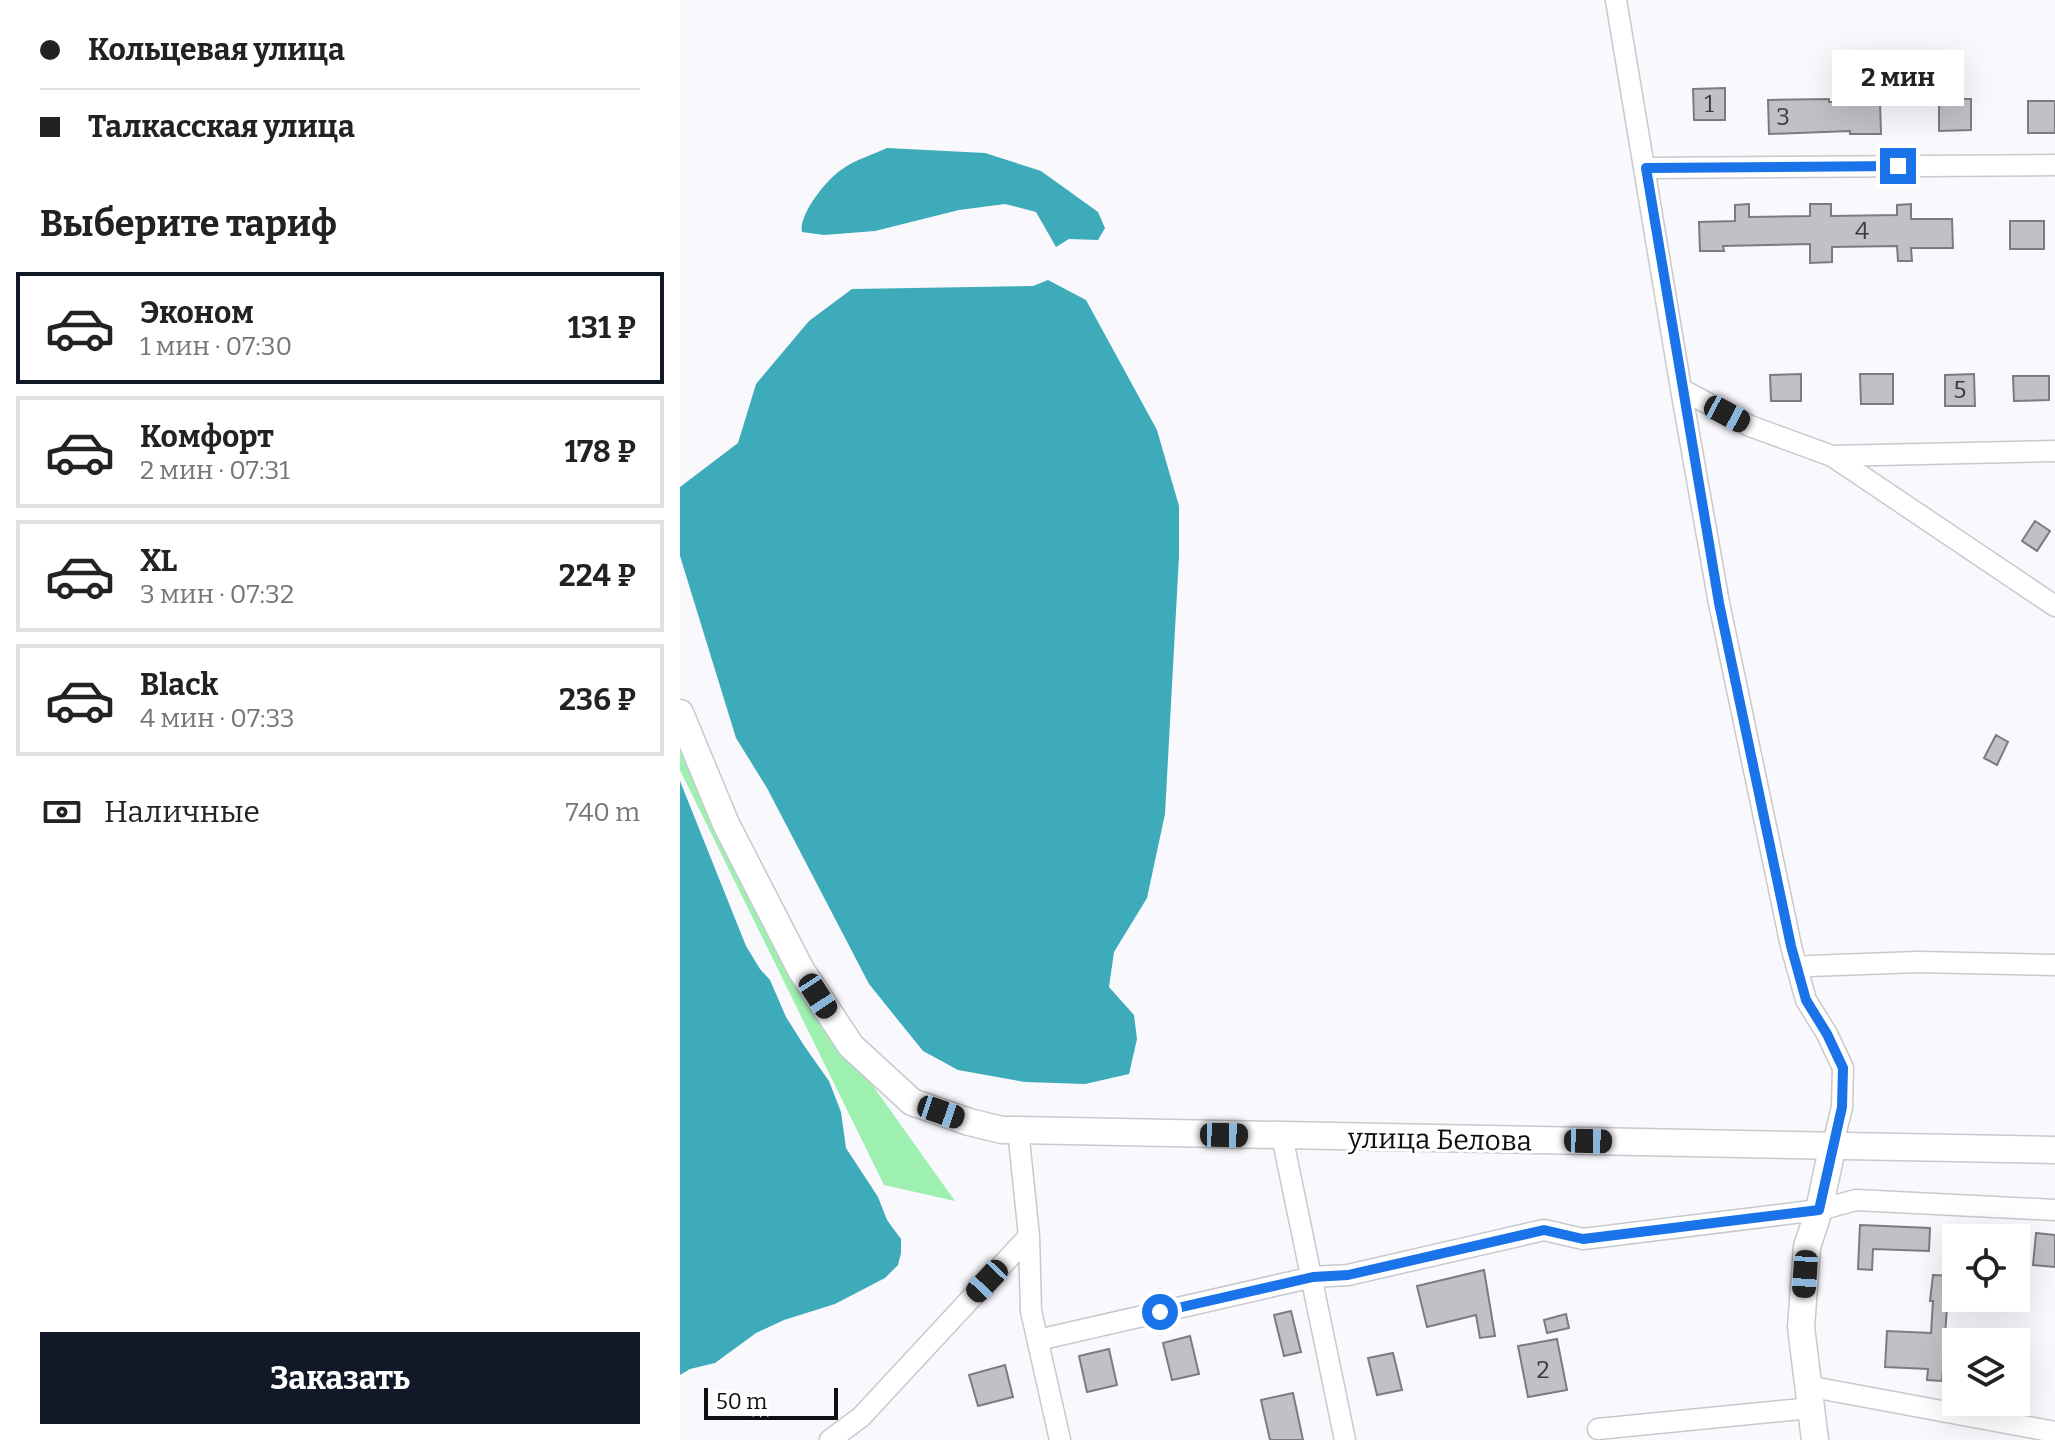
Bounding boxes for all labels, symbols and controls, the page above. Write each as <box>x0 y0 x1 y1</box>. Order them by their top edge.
text: Кольцевая улица <box>88 32 345 68</box>
callout: 2 мин <box>1832 50 1964 106</box>
text: 2 мин <box>1861 62 1935 93</box>
house number: 1 <box>1704 90 1714 118</box>
house number: 3 <box>1776 103 1790 131</box>
text: Талкасская улица <box>88 109 355 145</box>
route end <box>1880 148 1916 184</box>
text: Выберите тариф <box>40 202 337 246</box>
house number: 4 <box>1855 217 1869 245</box>
icon: car <box>44 292 116 364</box>
text: Эконом <box>140 295 254 331</box>
text: 131 ₽ <box>568 310 636 346</box>
text: 1 мин · 07:30 <box>140 331 292 362</box>
house number: 5 <box>1954 376 1966 404</box>
car <box>1700 392 1754 436</box>
icon: car <box>44 416 116 488</box>
text: Комфорт <box>140 419 274 455</box>
text: 178 ₽ <box>564 434 636 470</box>
text: 2 мин · 07:31 <box>140 455 290 486</box>
icon: car <box>44 540 116 612</box>
text: XL <box>140 543 177 579</box>
text: 224 ₽ <box>559 558 636 594</box>
text: 3 мин · 07:32 <box>140 579 294 610</box>
icon: car <box>44 664 116 736</box>
text: Black <box>140 667 218 703</box>
text: 236 ₽ <box>559 682 636 718</box>
text: 4 мин · 07:33 <box>140 703 295 734</box>
icon: cash <box>40 790 84 834</box>
text: Наличные <box>104 794 260 830</box>
text: 740 m <box>565 797 640 828</box>
car <box>795 969 841 1023</box>
car <box>914 1093 968 1131</box>
street label: улица Белова <box>1347 1121 1532 1158</box>
car <box>1200 1123 1248 1147</box>
car <box>1564 1129 1612 1153</box>
map controls <box>1942 1224 2030 1416</box>
button: locate <box>1942 1224 2030 1312</box>
car <box>1791 1249 1819 1299</box>
car <box>962 1255 1012 1307</box>
route start <box>1142 1294 1178 1330</box>
button: layers <box>1942 1328 2030 1416</box>
button: Заказать <box>40 1332 640 1424</box>
house number: 2 <box>1536 1356 1550 1384</box>
scale bar <box>704 1384 838 1420</box>
text: 50 m <box>716 1388 767 1415</box>

